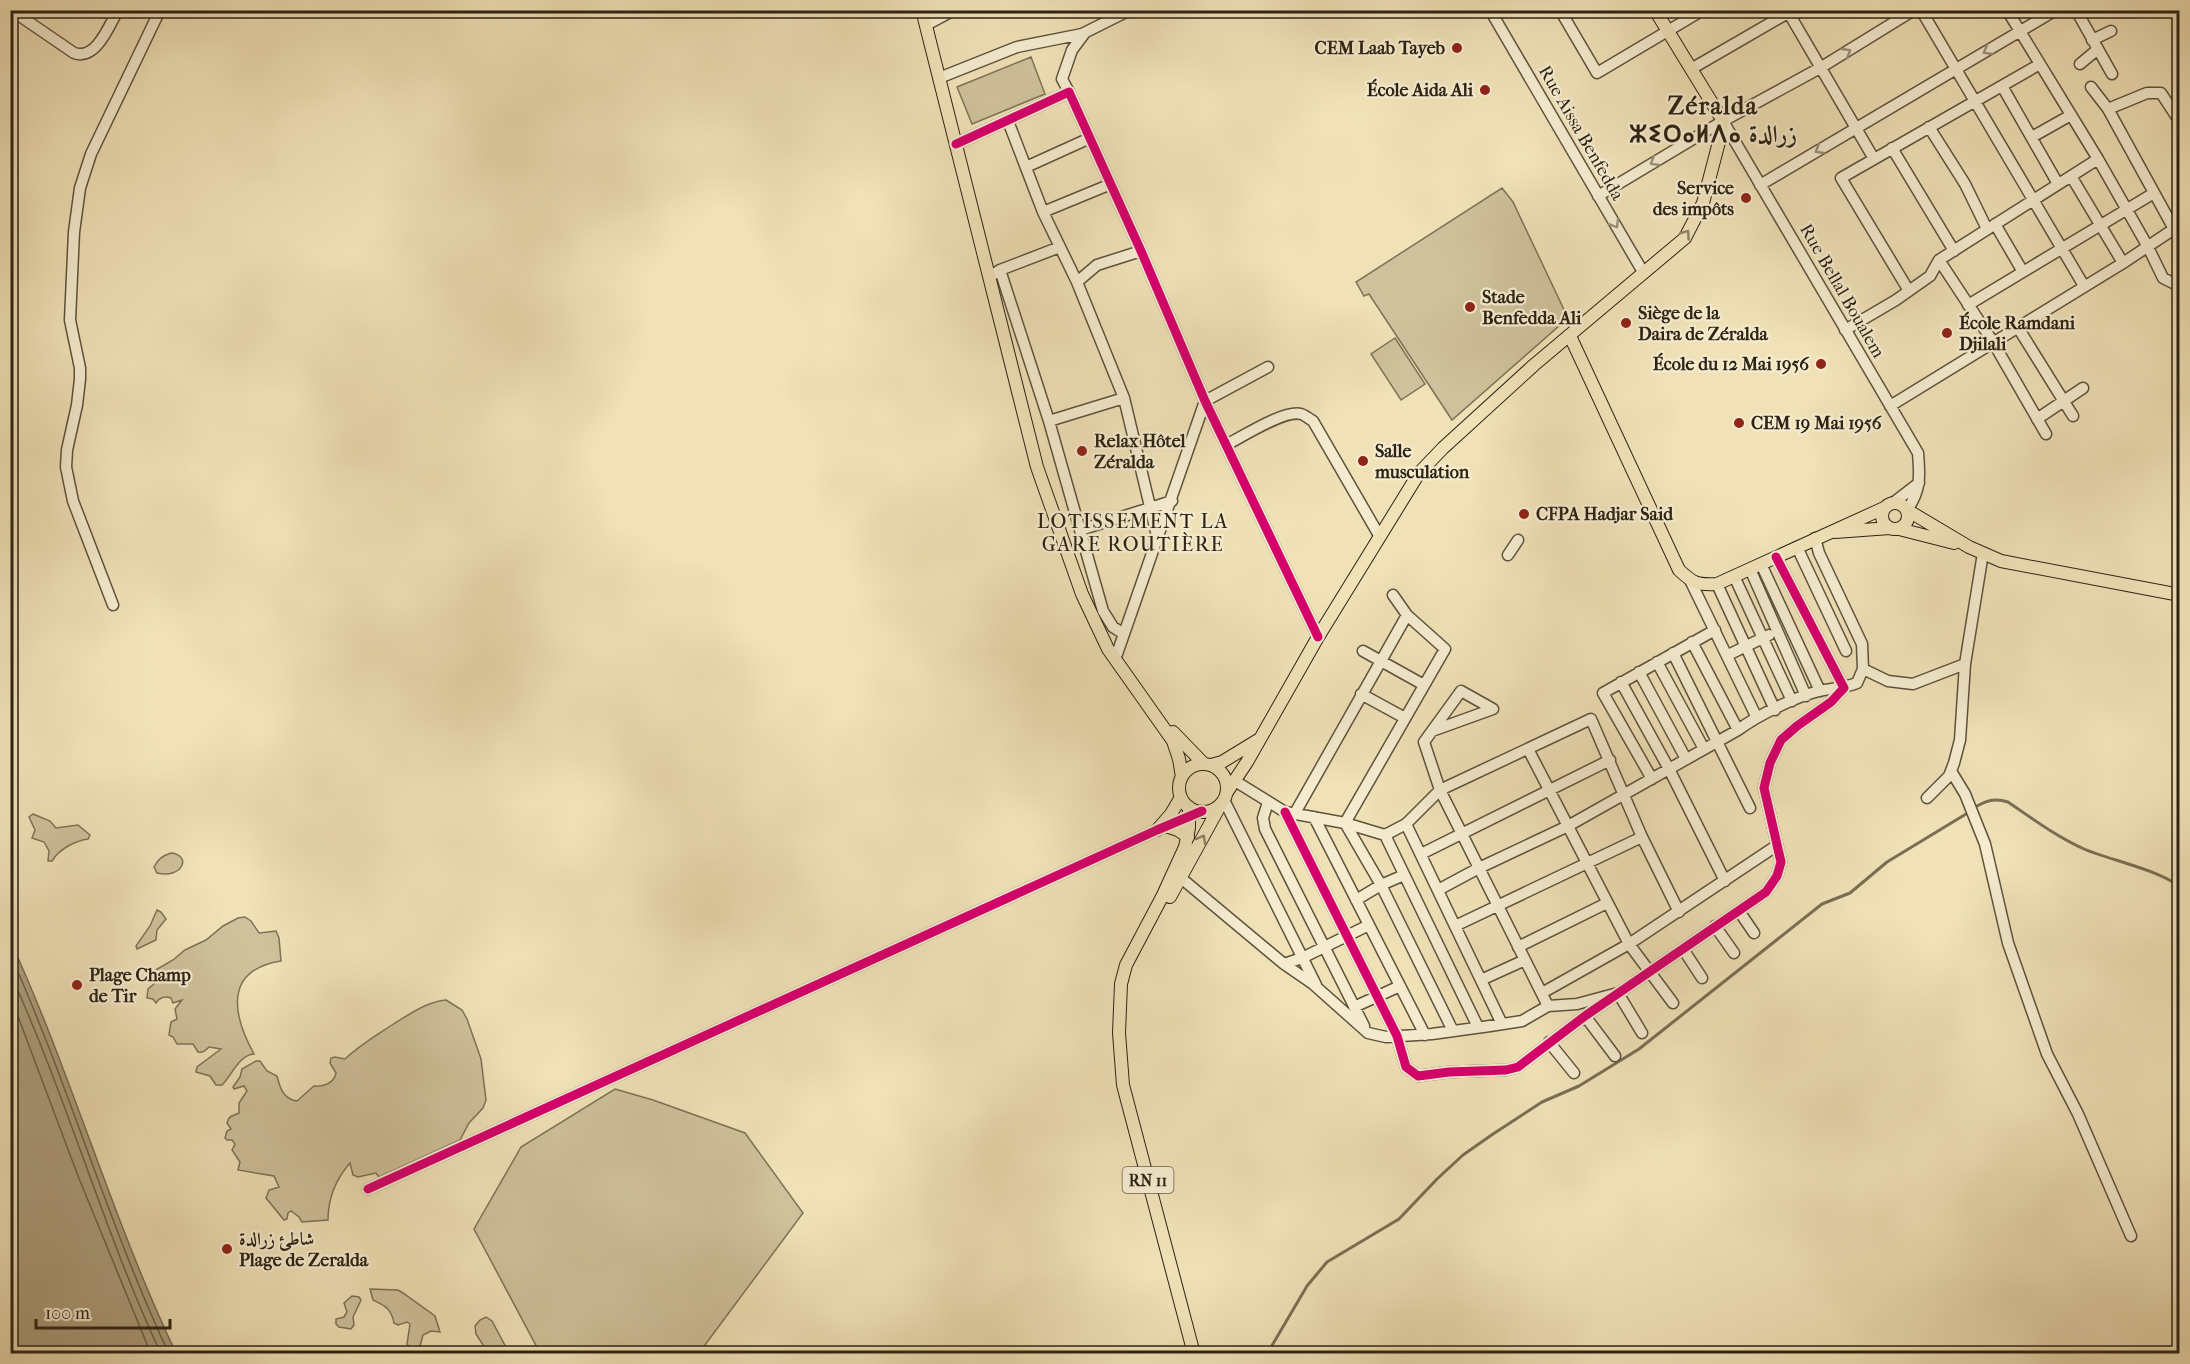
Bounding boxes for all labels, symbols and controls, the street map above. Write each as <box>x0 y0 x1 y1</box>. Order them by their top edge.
place label: CEM Laab Tayeb <box>1315 38 1446 59</box>
marker: CEM Laab Tayeb <box>1450 41 1464 55</box>
one-way arrow <box>1983 44 1993 55</box>
one-way arrow <box>1841 47 1851 59</box>
street label: Rue Aissa Benfedda <box>1534 62 1628 205</box>
place label: École Aida Ali <box>1367 78 1474 101</box>
marker: École Aida Ali <box>1478 83 1492 97</box>
district label: Zéralda ⵣⵉⵔⴰⵍⴷⴰ زرالدة <box>1629 92 1797 148</box>
one-way arrow <box>1815 143 1825 154</box>
one-way arrow <box>1650 155 1660 166</box>
place label: Service des impôts <box>1653 178 1734 220</box>
marker: Service des impôts <box>1739 191 1753 205</box>
one-way arrow <box>1607 218 1619 228</box>
street label: Rue Bellal Boualem <box>1795 220 1889 362</box>
one-way arrow <box>1679 229 1690 240</box>
place label: Stade Benfedda Ali <box>1482 287 1582 329</box>
marker: Stade Benfedda Ali <box>1463 300 1477 314</box>
place label: Siège de la Daira de Zéralda <box>1638 303 1769 345</box>
place label: École Ramdani Djilali <box>1959 311 2076 355</box>
marker: Siège de la Daira de Zéralda <box>1619 316 1633 330</box>
marker: École Ramdani Djilali <box>1940 326 1954 340</box>
place label: École du 12 Mai 1956 <box>1653 352 1810 375</box>
marker: École du 12 Mai 1956 <box>1814 357 1828 371</box>
place label: CEM 19 Mai 1956 <box>1751 413 1883 434</box>
marker: CEM 19 Mai 1956 <box>1732 416 1746 430</box>
place label: Relax Hôtel Zéralda <box>1094 431 1187 473</box>
place label: Salle musculation <box>1374 441 1470 483</box>
marker: Relax Hôtel Zéralda <box>1075 444 1089 458</box>
marker: Salle musculation <box>1356 454 1370 468</box>
place label: CFPA Hadjar Said <box>1536 504 1674 525</box>
marker: CFPA Hadjar Said <box>1517 507 1531 521</box>
district label: LOTISSEMENT LA GARE ROUTIÈRE <box>1037 510 1229 556</box>
one-way arrow <box>1195 835 1206 845</box>
place label: Plage Champ de Tir <box>89 965 191 1007</box>
marker: Plage Champ de Tir <box>70 978 84 992</box>
road number: RN 11 <box>1122 1167 1174 1193</box>
place label: شاطئ زرالدة Plage de Zeralda <box>239 1229 369 1271</box>
marker: شاطئ زرالدة Plage de Zeralda <box>220 1242 234 1256</box>
scale bar <box>36 1292 170 1330</box>
text: 100 m <box>45 1303 90 1324</box>

